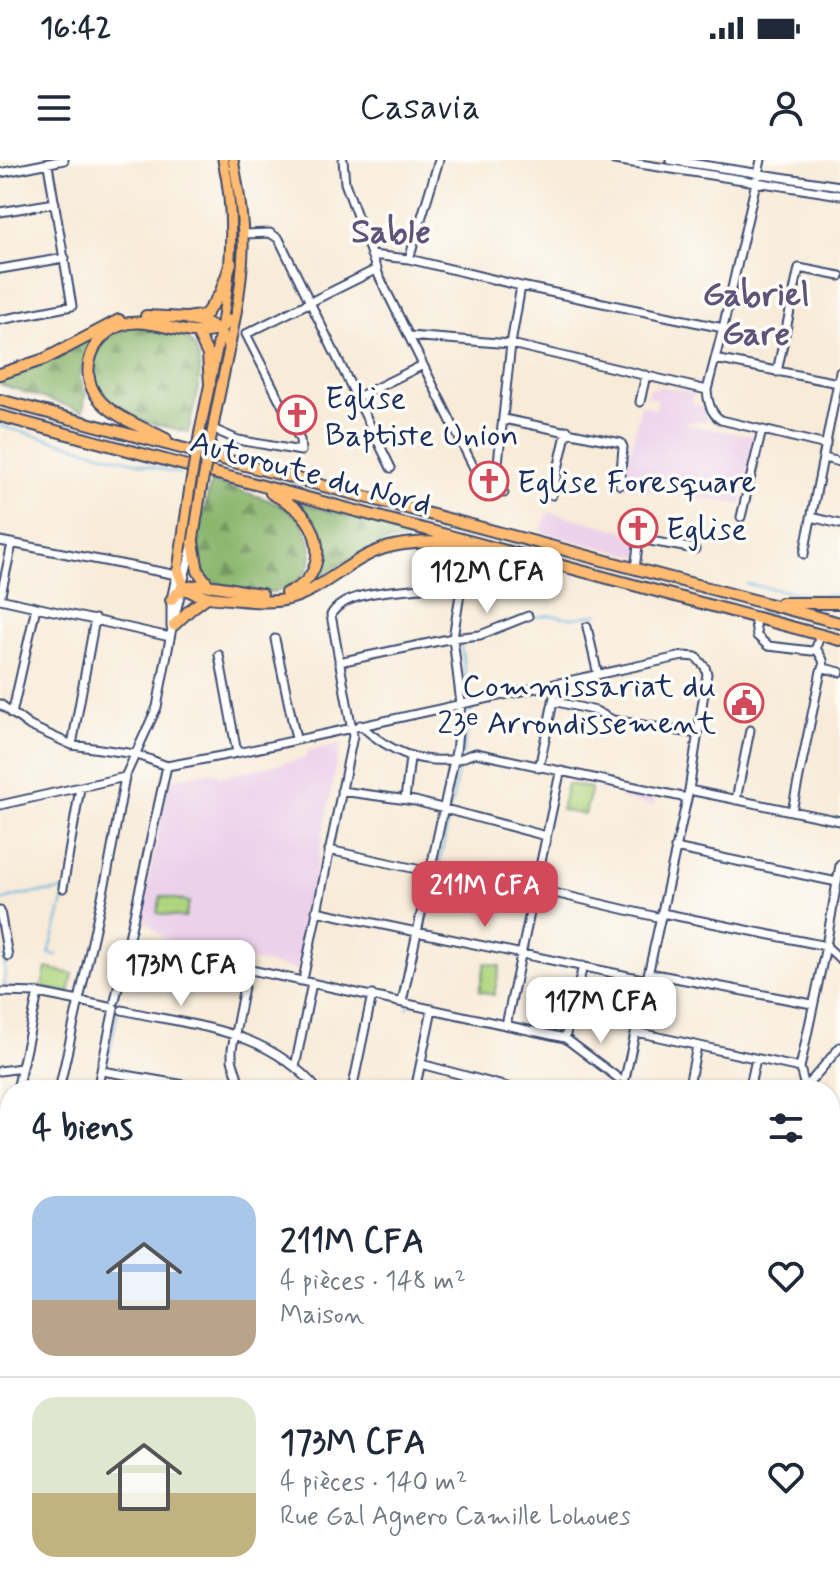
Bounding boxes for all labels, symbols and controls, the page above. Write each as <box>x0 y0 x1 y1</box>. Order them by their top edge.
text: 16:42 <box>40 9 111 48</box>
text: Casavia <box>359 85 481 132</box>
icon: menu <box>32 86 76 130</box>
icon: person <box>764 86 808 130</box>
district label: Sable <box>351 210 431 255</box>
district label: Gabriel Gare <box>703 273 809 357</box>
place label: Eglise Baptiste Union <box>325 378 518 457</box>
church icon: Eglise Baptiste Union <box>276 394 318 436</box>
street label: Autoroute du Nord <box>185 422 436 526</box>
church icon: Eglise Foresquare <box>468 460 510 502</box>
place label: Eglise Foresquare <box>517 462 756 504</box>
church icon: Eglise <box>617 507 659 549</box>
place label: Eglise <box>666 509 747 551</box>
pin: 112M CFA <box>404 547 570 615</box>
text: 112M CFA <box>430 556 544 590</box>
place label: Commissariat du 23ᵉ Arrondissement <box>437 666 716 745</box>
public building icon: Commissariat du 23ᵉ Arrondissement <box>723 682 765 724</box>
pin: 211M CFA <box>402 861 568 929</box>
text: 211M CFA <box>430 870 540 904</box>
pin: 173M CFA <box>98 940 264 1008</box>
text: 173M CFA <box>125 949 237 983</box>
pin: 117M CFA <box>518 977 684 1045</box>
text: 117M CFA <box>544 986 658 1020</box>
text: 4 biens <box>32 1106 133 1151</box>
icon: filters <box>764 1106 808 1150</box>
text: 211M CFA <box>280 1220 424 1265</box>
icon: home <box>96 1228 192 1324</box>
icon: heart <box>764 1254 808 1298</box>
text: 4 pièces · 148 m² <box>280 1265 466 1299</box>
text: Maison <box>280 1299 364 1333</box>
text: 173M CFA <box>280 1421 426 1466</box>
icon: home <box>96 1429 192 1525</box>
icon: heart <box>764 1455 808 1499</box>
text: 4 pièces · 140 m² <box>280 1466 467 1500</box>
text: Rue Gal Agnero Camille Lohoues <box>280 1500 631 1534</box>

